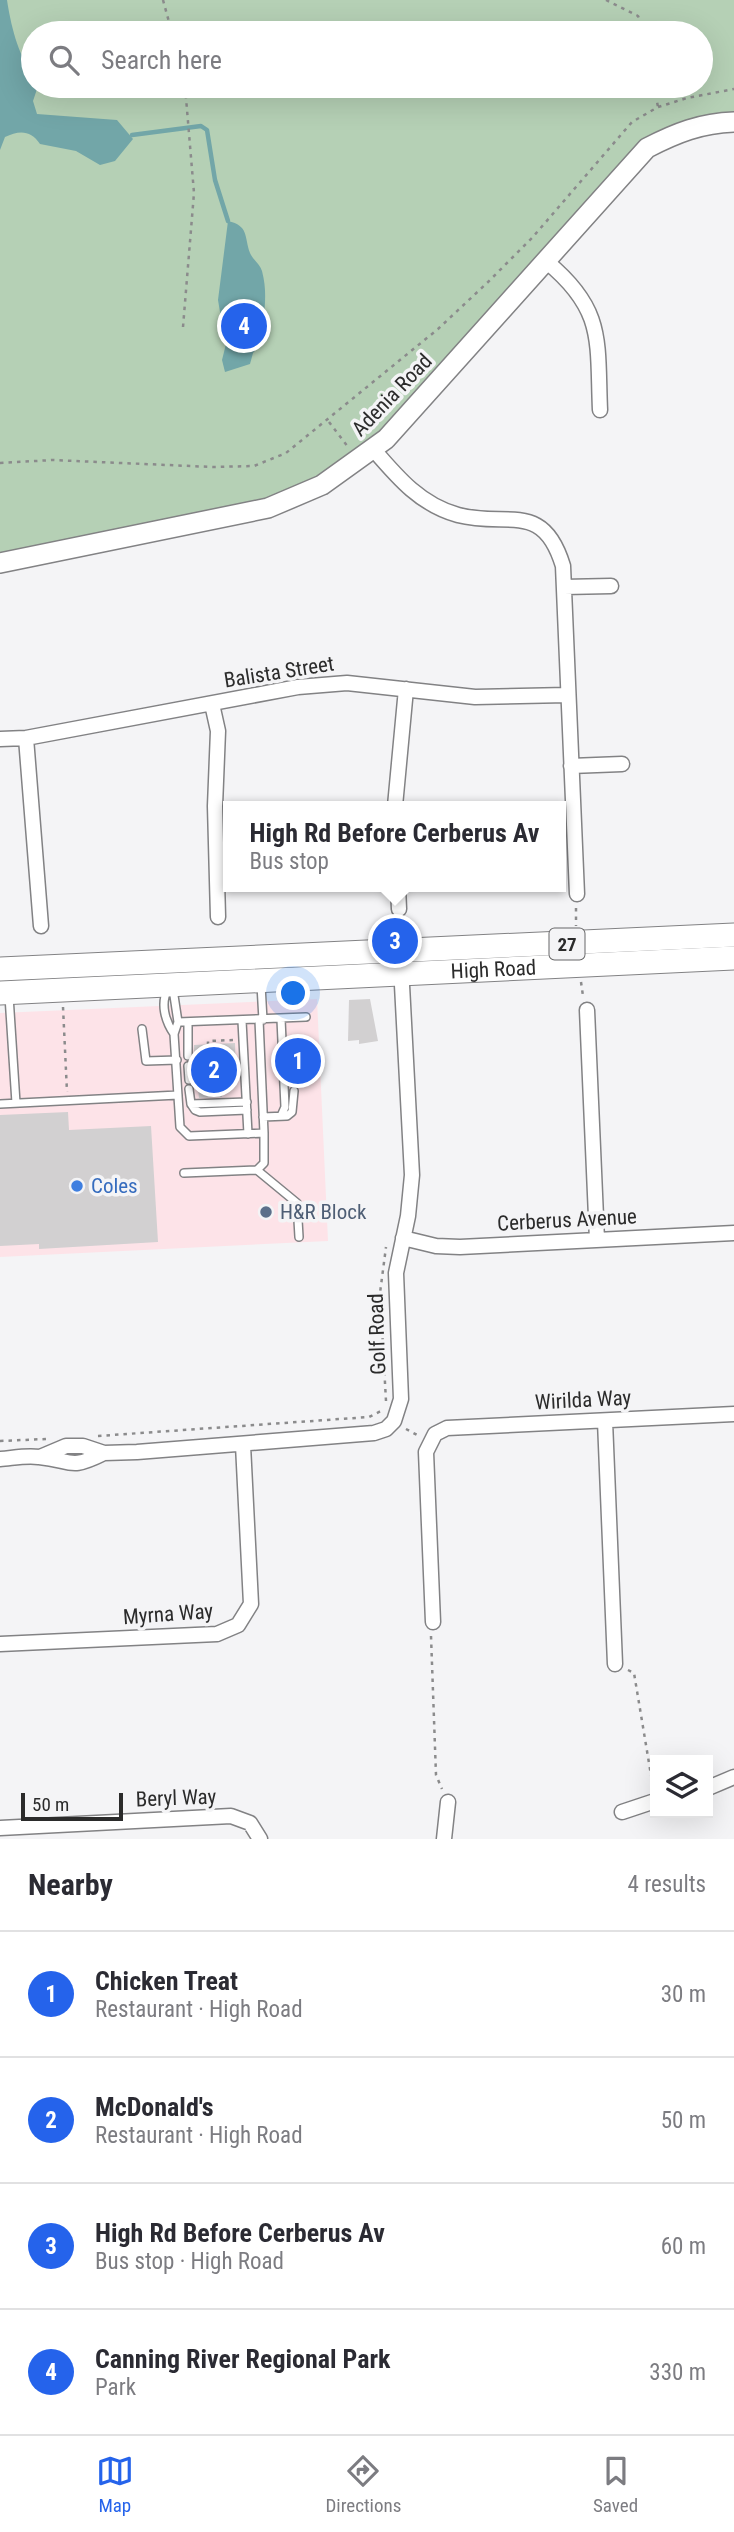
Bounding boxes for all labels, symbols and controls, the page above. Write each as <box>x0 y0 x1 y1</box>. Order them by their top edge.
search box <box>21 21 713 98</box>
icon: search <box>45 41 83 79</box>
text: Search here <box>101 45 222 75</box>
pin: 4 <box>221 300 267 352</box>
street label: Adenia Road <box>347 349 437 441</box>
street label: Balista Street <box>222 651 336 693</box>
popup <box>223 801 566 892</box>
text: High Rd Before Cerberus Av <box>250 818 539 848</box>
text: Bus stop <box>250 848 329 875</box>
pin: 3 <box>372 915 418 967</box>
road number: 27 <box>550 928 584 960</box>
street label: High Road <box>450 955 537 983</box>
your location <box>276 976 310 1010</box>
pin: 1 <box>275 1035 321 1087</box>
pin: 2 <box>191 1044 237 1096</box>
place label: Coles <box>91 1174 138 1198</box>
marker: Coles <box>69 1178 85 1194</box>
place label: H&R Block <box>280 1200 367 1224</box>
marker: H&R Block <box>258 1204 274 1220</box>
street label: Cerberus Avenue <box>497 1204 638 1236</box>
street label: Golf Road <box>364 1293 390 1375</box>
street label: Wirilda Way <box>534 1385 632 1415</box>
street label: Myrna Way <box>122 1599 214 1629</box>
map controls <box>650 1755 713 1818</box>
button: layers <box>650 1755 713 1818</box>
street label: Beryl Way <box>135 1785 217 1811</box>
scale bar <box>21 1790 122 1822</box>
text: 50 m <box>32 1793 69 1816</box>
text: Nearby <box>28 1867 113 1902</box>
text: 4 results <box>628 1871 706 1898</box>
text: Chicken Treat <box>95 1966 238 1996</box>
text: 1 <box>45 1981 57 2008</box>
text: 30 m <box>661 1981 706 2008</box>
text: Restaurant · High Road <box>95 1996 303 2023</box>
text: McDonald's <box>95 2092 214 2122</box>
text: 2 <box>45 2107 57 2134</box>
text: 50 m <box>661 2107 706 2134</box>
text: Restaurant · High Road <box>95 2122 303 2149</box>
text: High Rd Before Cerberus Av <box>95 2218 385 2248</box>
text: 3 <box>45 2233 57 2260</box>
text: 60 m <box>661 2233 706 2260</box>
text: Bus stop · High Road <box>95 2248 284 2275</box>
text: Canning River Regional Park <box>95 2344 390 2374</box>
text: 4 <box>45 2359 57 2386</box>
text: 330 m <box>649 2359 706 2386</box>
text: Park <box>95 2374 136 2401</box>
tab: Map <box>96 2452 134 2517</box>
tab: Directions <box>325 2452 401 2517</box>
tab: Saved <box>593 2452 638 2517</box>

